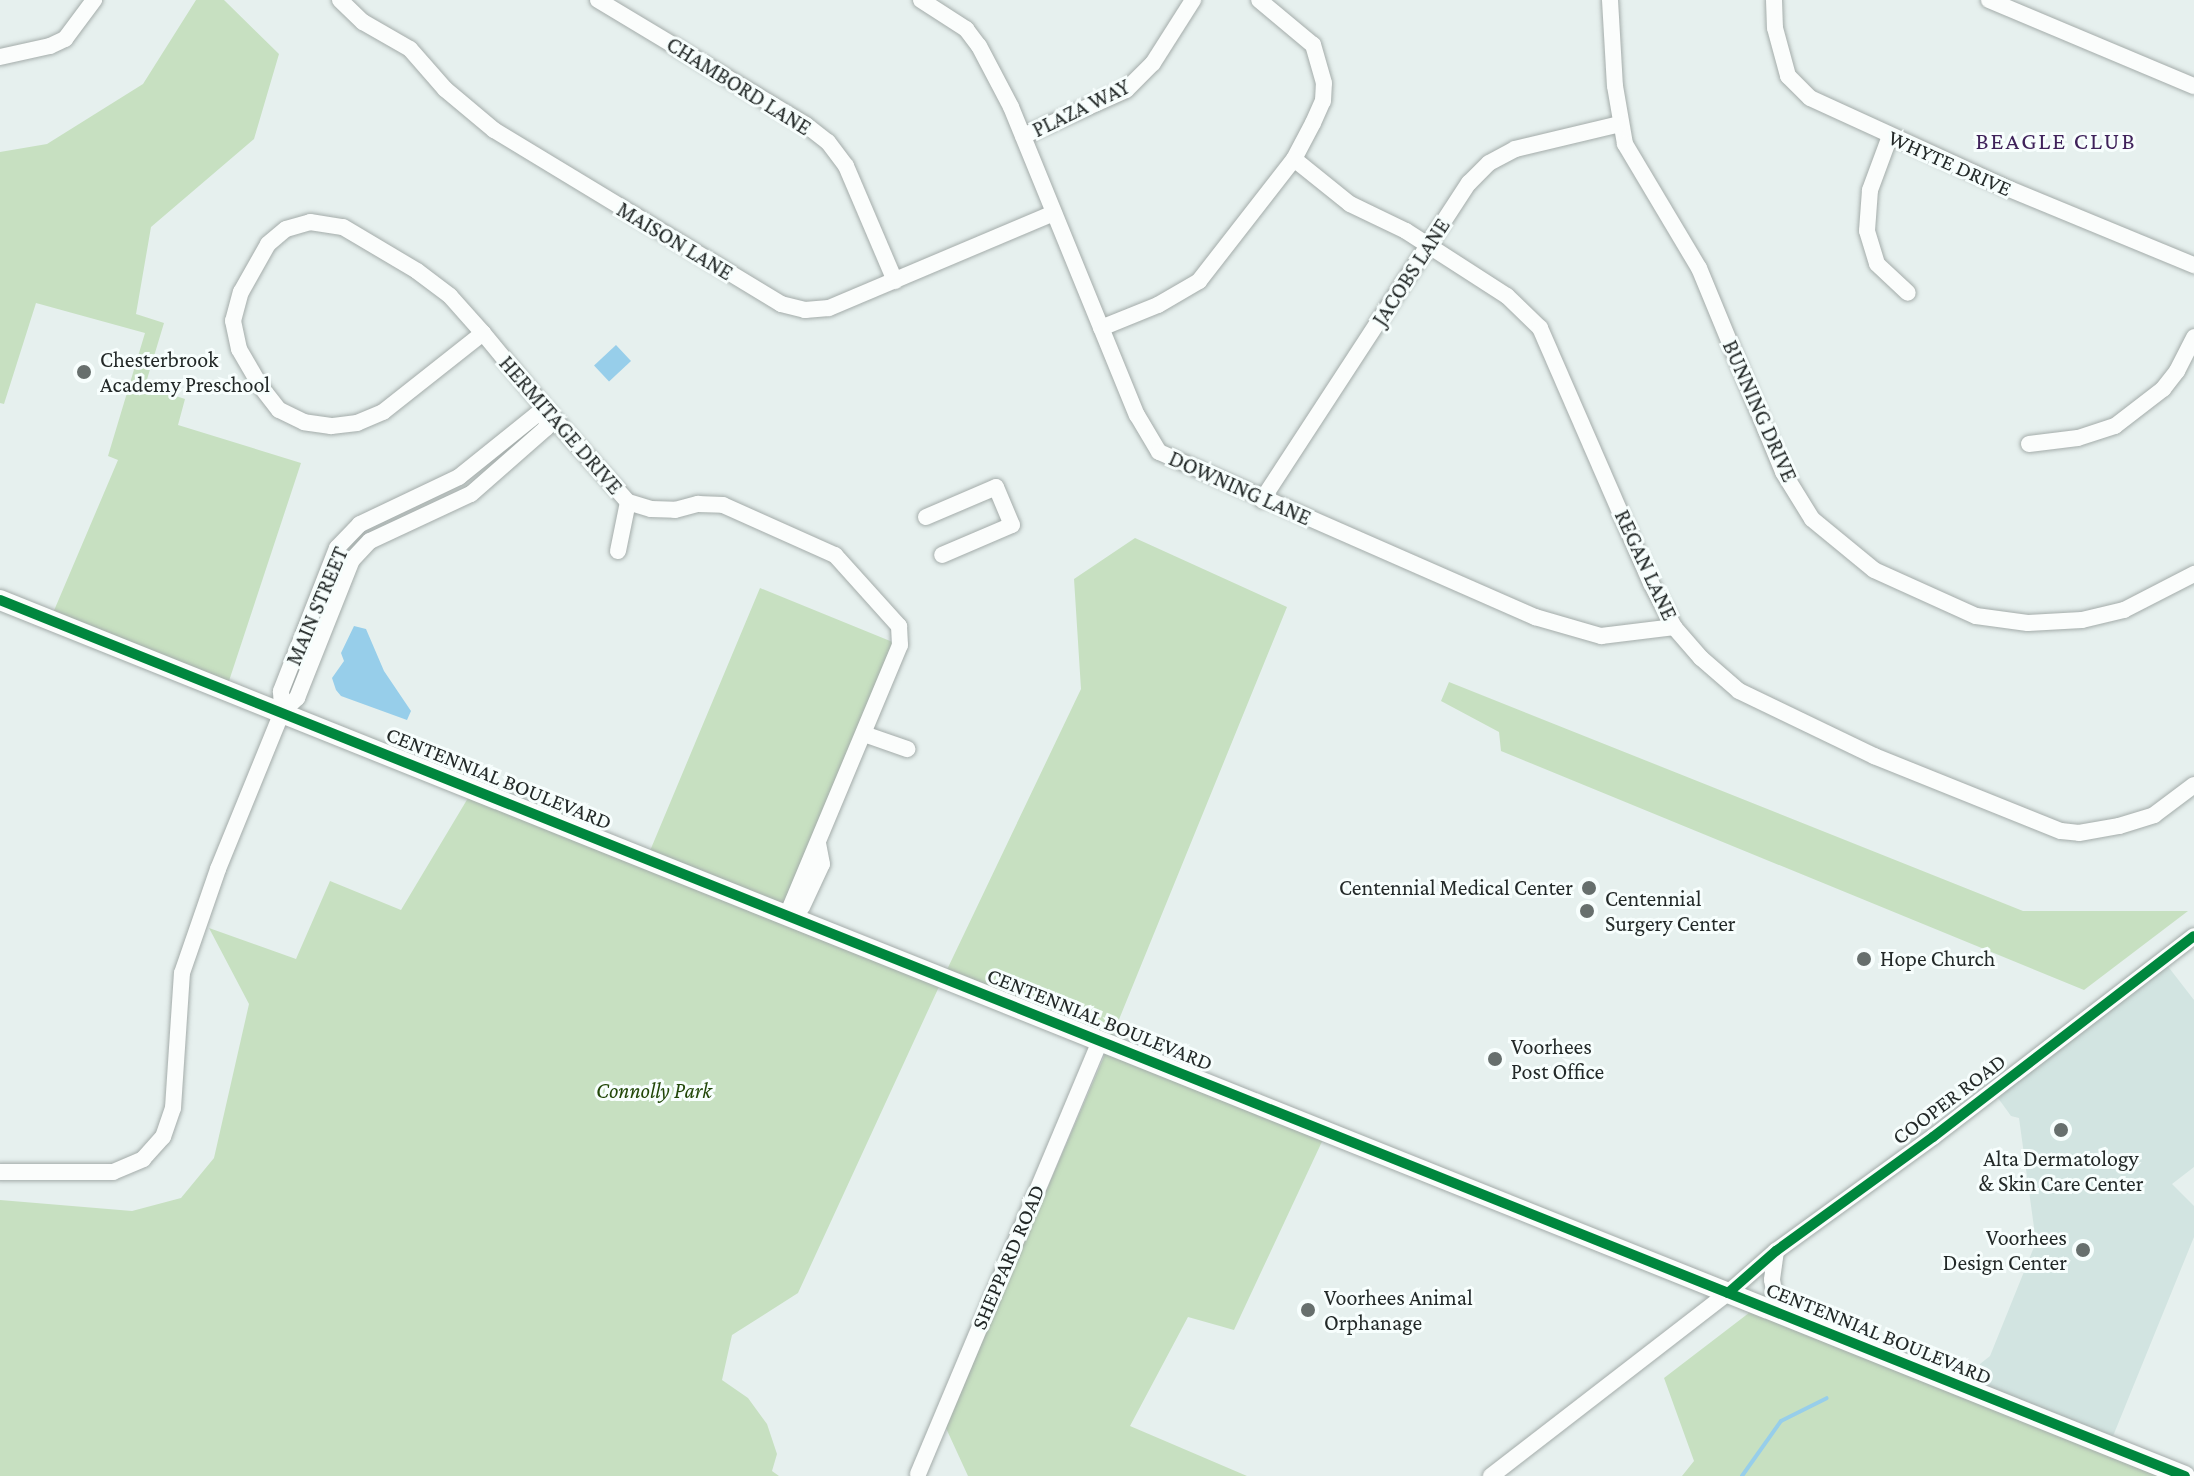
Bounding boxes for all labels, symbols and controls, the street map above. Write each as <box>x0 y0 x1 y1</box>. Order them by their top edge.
street label: CHAMBORD LANE <box>662 31 816 141</box>
street label: PLAZA WAY <box>1028 73 1134 143</box>
street label: WHYTE DRIVE <box>1884 124 2016 202</box>
district label: BEAGLE CLUB <box>1975 127 2137 155</box>
street label: MAISON LANE <box>612 196 738 286</box>
street label: JACOBS LANE <box>1366 213 1456 331</box>
street label: BUNNING DRIVE <box>1717 336 1803 486</box>
place label: Chesterbrook Academy Preschool <box>100 346 270 398</box>
street label: HERMITAGE DRIVE <box>494 350 628 500</box>
marker: Chesterbrook Academy Preschool <box>75 363 93 381</box>
street label: DOWNING LANE <box>1165 445 1315 531</box>
street label: REGAN LANE <box>1609 506 1683 624</box>
street label: MAIN STREET <box>280 543 354 669</box>
street label: CENTENNIAL BOULEVARD <box>382 721 616 835</box>
place label: Centennial Medical Center <box>1339 875 1573 901</box>
marker: Centennial Medical Center <box>1580 879 1598 897</box>
place label: Centennial Surgery Center <box>1605 885 1736 936</box>
marker: Centennial Surgery Center <box>1576 900 1598 922</box>
place label: Hope Church <box>1880 946 1995 972</box>
marker: Hope Church <box>1855 950 1873 968</box>
street label: CENTENNIAL BOULEVARD <box>983 962 1217 1076</box>
place label: Voorhees Post Office <box>1511 1033 1604 1084</box>
street label: COOPER ROAD <box>1887 1048 2011 1150</box>
marker: Voorhees Post Office <box>1486 1050 1504 1068</box>
park label: Connolly Park <box>596 1078 712 1104</box>
marker: Alta Dermatology & Skin Care Center <box>2050 1119 2072 1141</box>
place label: Alta Dermatology & Skin Care Center <box>1978 1145 2144 1196</box>
street label: SHEPPARD ROAD <box>966 1180 1050 1334</box>
place label: Voorhees Design Center <box>1943 1224 2067 1276</box>
marker: Voorhees Design Center <box>2074 1241 2092 1259</box>
street label: CENTENNIAL BOULEVARD <box>1762 1276 1996 1390</box>
place label: Voorhees Animal Orphanage <box>1324 1284 1473 1336</box>
marker: Voorhees Animal Orphanage <box>1299 1301 1317 1319</box>

